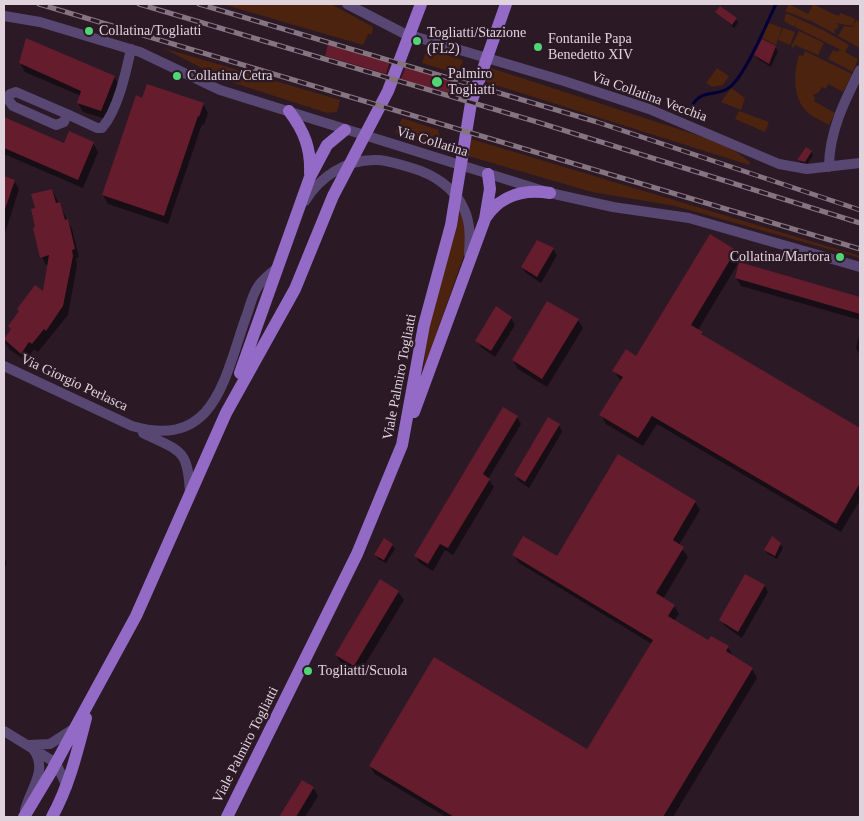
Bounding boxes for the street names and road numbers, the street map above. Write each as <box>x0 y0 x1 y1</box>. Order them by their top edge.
street label: Via Collatina Vecchia <box>589 68 709 126</box>
street label: Via Collatina <box>394 123 470 161</box>
street label: Viale Palmiro Togliatti <box>380 313 420 441</box>
street label: Via Giorgio Perlasca <box>18 351 130 415</box>
street label: Viale Palmiro Togliatti <box>209 684 283 806</box>

